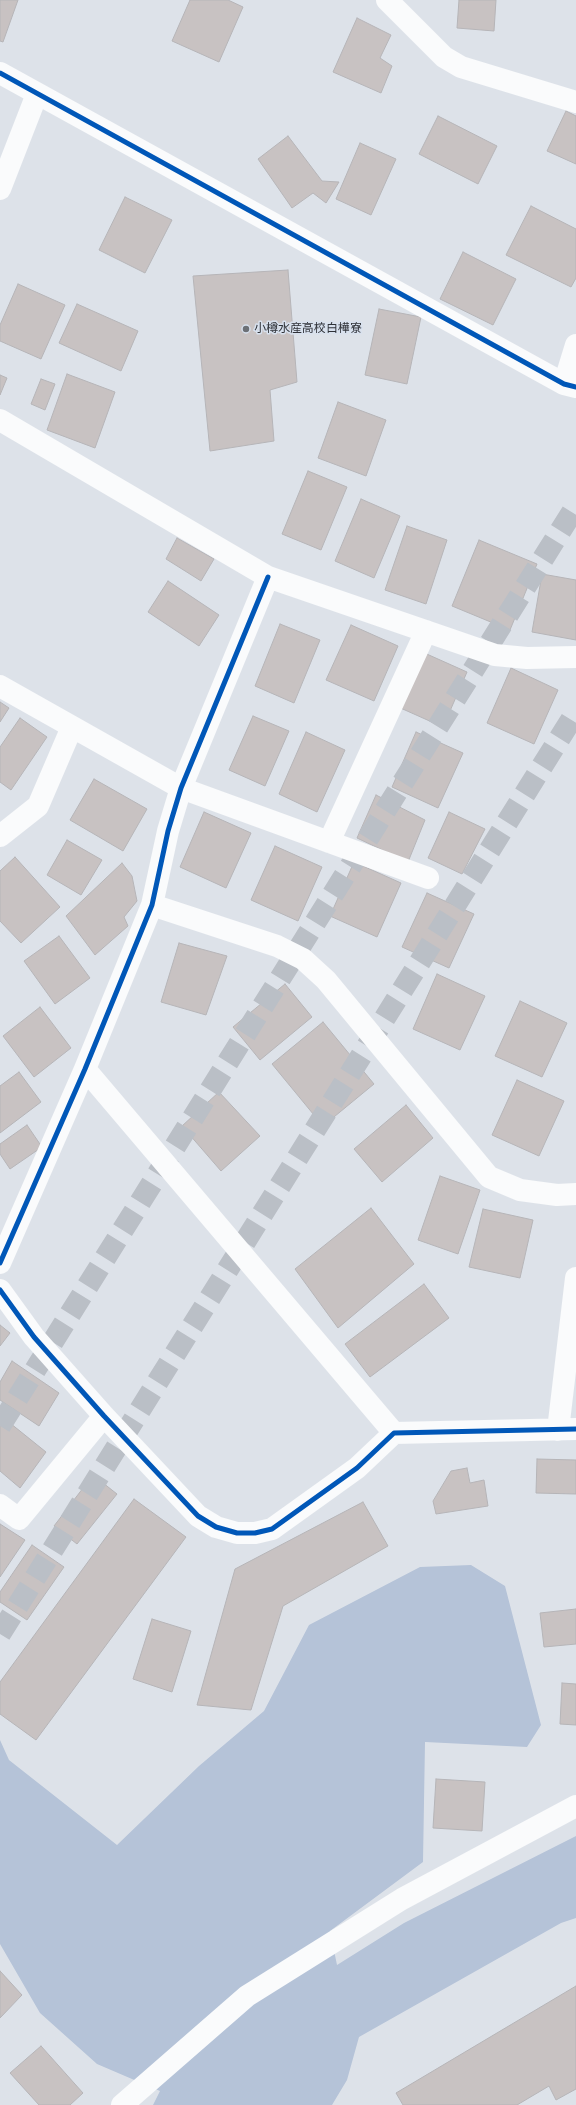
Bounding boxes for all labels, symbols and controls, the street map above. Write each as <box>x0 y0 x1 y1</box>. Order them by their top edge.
place label: 小樽水産高校白樺寮 <box>254 322 362 336</box>
marker: 小樽水産高校白樺寮 <box>241 324 251 334</box>

